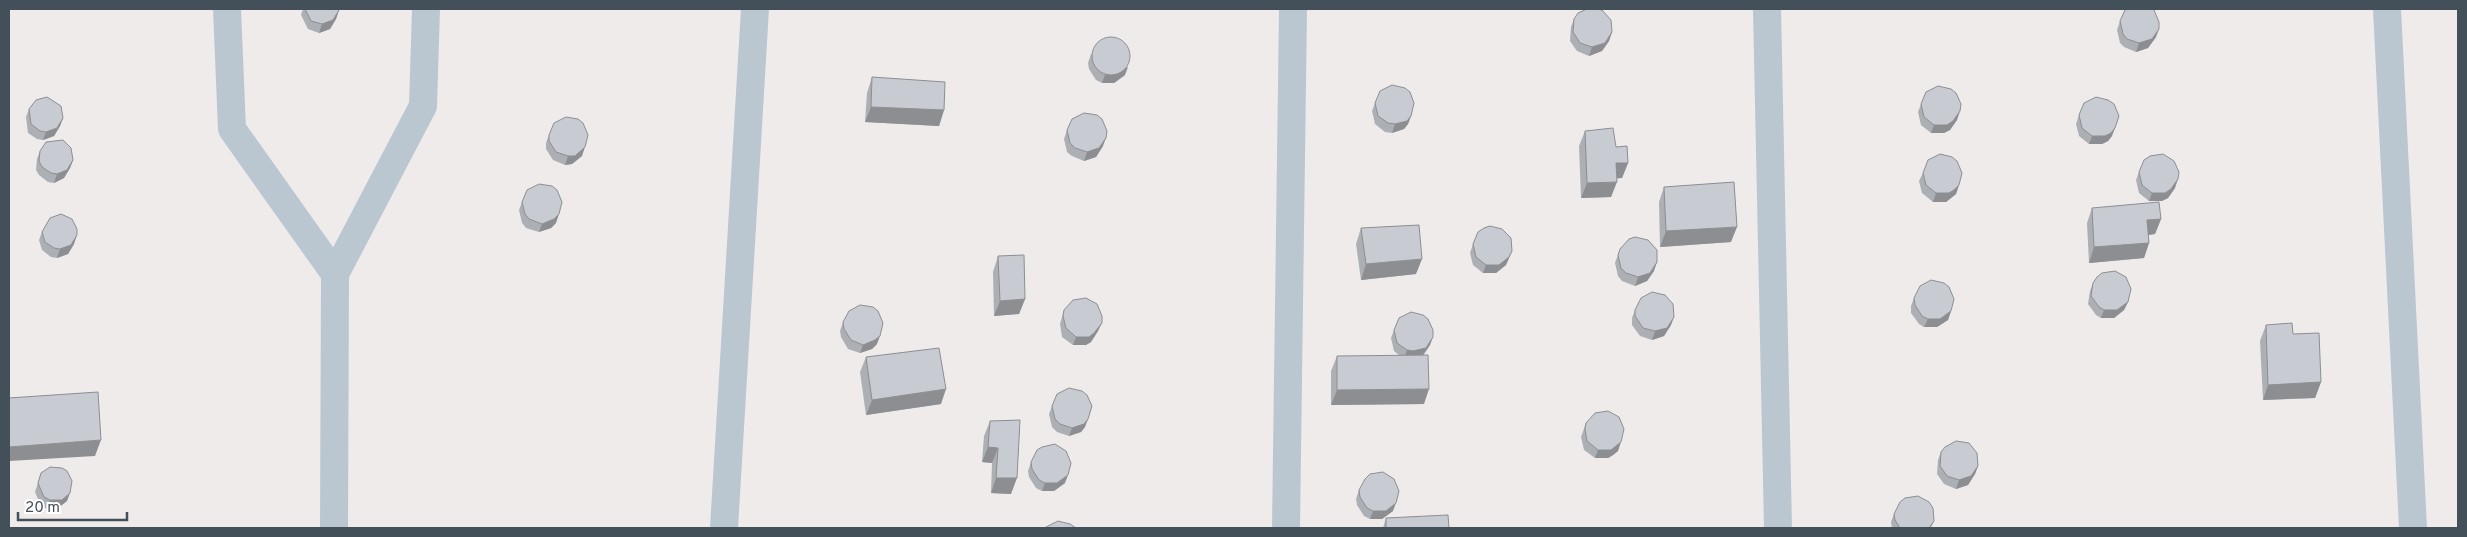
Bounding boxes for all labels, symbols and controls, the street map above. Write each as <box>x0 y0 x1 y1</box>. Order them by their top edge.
scale bar <box>18 490 126 522</box>
text: 20 m <box>25 499 60 518</box>

